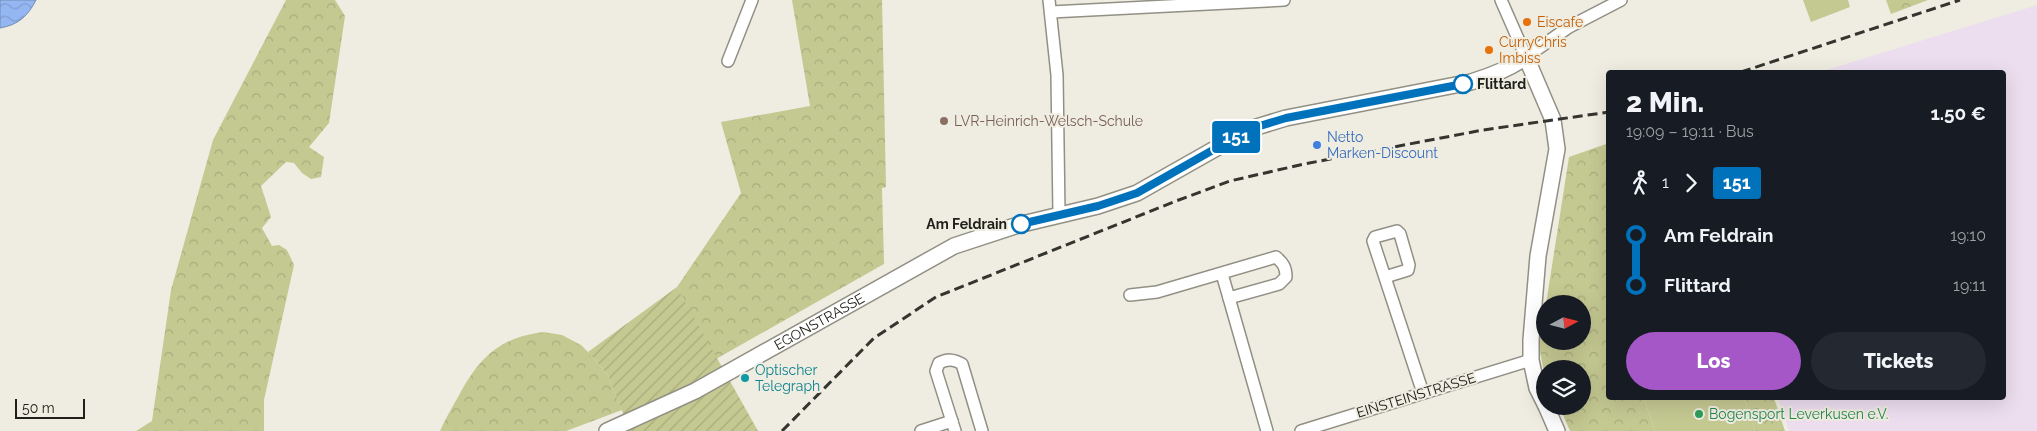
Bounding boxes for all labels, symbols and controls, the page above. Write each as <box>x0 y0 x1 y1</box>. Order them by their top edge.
place label: Eiscafe <box>1537 14 1583 30</box>
marker: Eiscafe <box>1521 16 1533 28</box>
place label: CurryChris Imbiss <box>1499 34 1567 66</box>
marker: CurryChris Imbiss <box>1483 44 1495 56</box>
marker: Flittard <box>1453 74 1473 94</box>
place label: Flittard <box>1477 76 1526 92</box>
text: 2 Min. <box>1626 86 1704 119</box>
text: 1.50 € <box>1930 102 1986 124</box>
place label: LVR-Heinrich-Welsch-Schule <box>954 113 1143 129</box>
marker: LVR-Heinrich-Welsch-Schule <box>938 115 950 127</box>
line badge: 151 <box>1207 121 1265 153</box>
text: 19:09 – 19:11 · Bus <box>1626 122 1754 141</box>
text: 151 <box>1222 126 1250 147</box>
place label: Netto Marken-Discount <box>1327 129 1438 161</box>
marker: Netto Marken-Discount <box>1311 139 1323 151</box>
icon: walk <box>1626 169 1654 197</box>
icon: forward <box>1677 169 1705 197</box>
text: 151 <box>1723 172 1751 193</box>
text: 1 <box>1662 173 1669 192</box>
marker: Am Feldrain <box>1011 214 1031 234</box>
place label: Am Feldrain <box>926 216 1007 232</box>
text: Am Feldrain <box>1664 224 1774 246</box>
text: 19:10 <box>1950 226 1986 245</box>
text: Flittard <box>1664 274 1731 296</box>
text: 19:11 <box>1953 276 1986 295</box>
street label: EGONSTRASSE <box>771 290 867 353</box>
north arrow <box>1536 295 1591 350</box>
map controls <box>1536 295 1591 415</box>
button: Los <box>1626 332 1801 390</box>
button: Tickets <box>1811 332 1986 390</box>
button: layers <box>1536 360 1591 415</box>
place label: Optischer Telegraph <box>755 362 820 394</box>
street label: EINSTEINSTRASSE <box>1355 369 1477 421</box>
marker: Optischer Telegraph <box>739 372 751 384</box>
scale bar <box>15 396 85 419</box>
text: 50 m <box>22 400 55 416</box>
place label: Bogensport Leverkusen e.V. <box>1709 406 1888 422</box>
marker: Bogensport Leverkusen e.V. <box>1693 408 1705 420</box>

